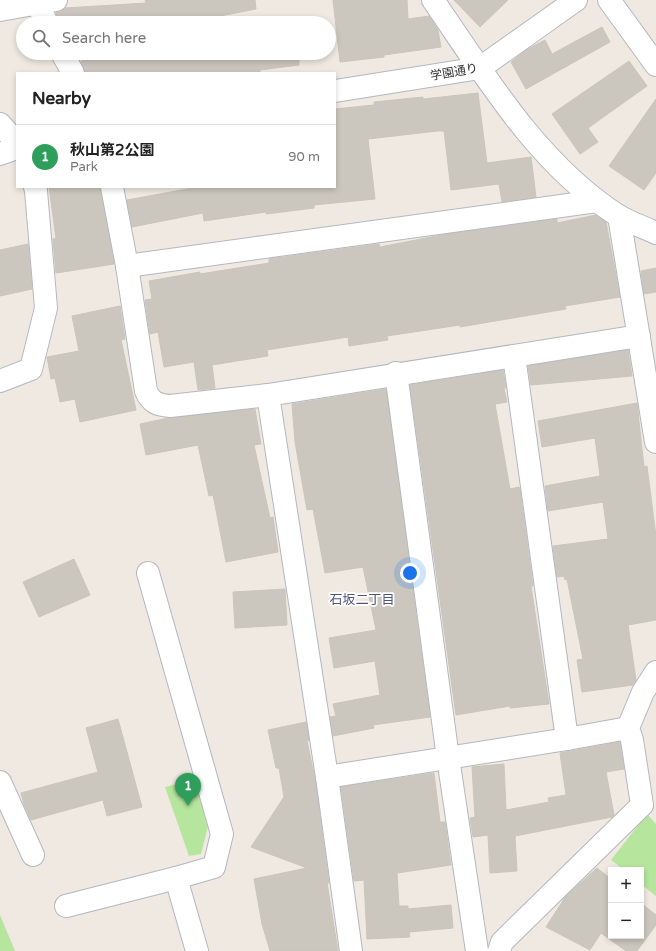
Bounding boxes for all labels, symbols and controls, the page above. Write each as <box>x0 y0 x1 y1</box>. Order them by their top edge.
search box <box>16 16 336 60</box>
icon: search <box>30 27 52 49</box>
text: Search here <box>62 29 146 47</box>
street label: 学園通り <box>429 61 479 83</box>
text: Nearby <box>32 88 91 109</box>
text: 秋山第2公園 <box>70 141 154 159</box>
text: 1 <box>41 149 49 165</box>
text: 90 m <box>288 149 320 165</box>
text: Park <box>70 159 98 175</box>
your location <box>400 563 420 583</box>
district label: 石坂二丁目 <box>329 592 395 608</box>
pin: 1 <box>175 773 201 806</box>
map controls <box>608 867 644 939</box>
button: + <box>608 867 644 903</box>
button: − <box>608 903 644 939</box>

